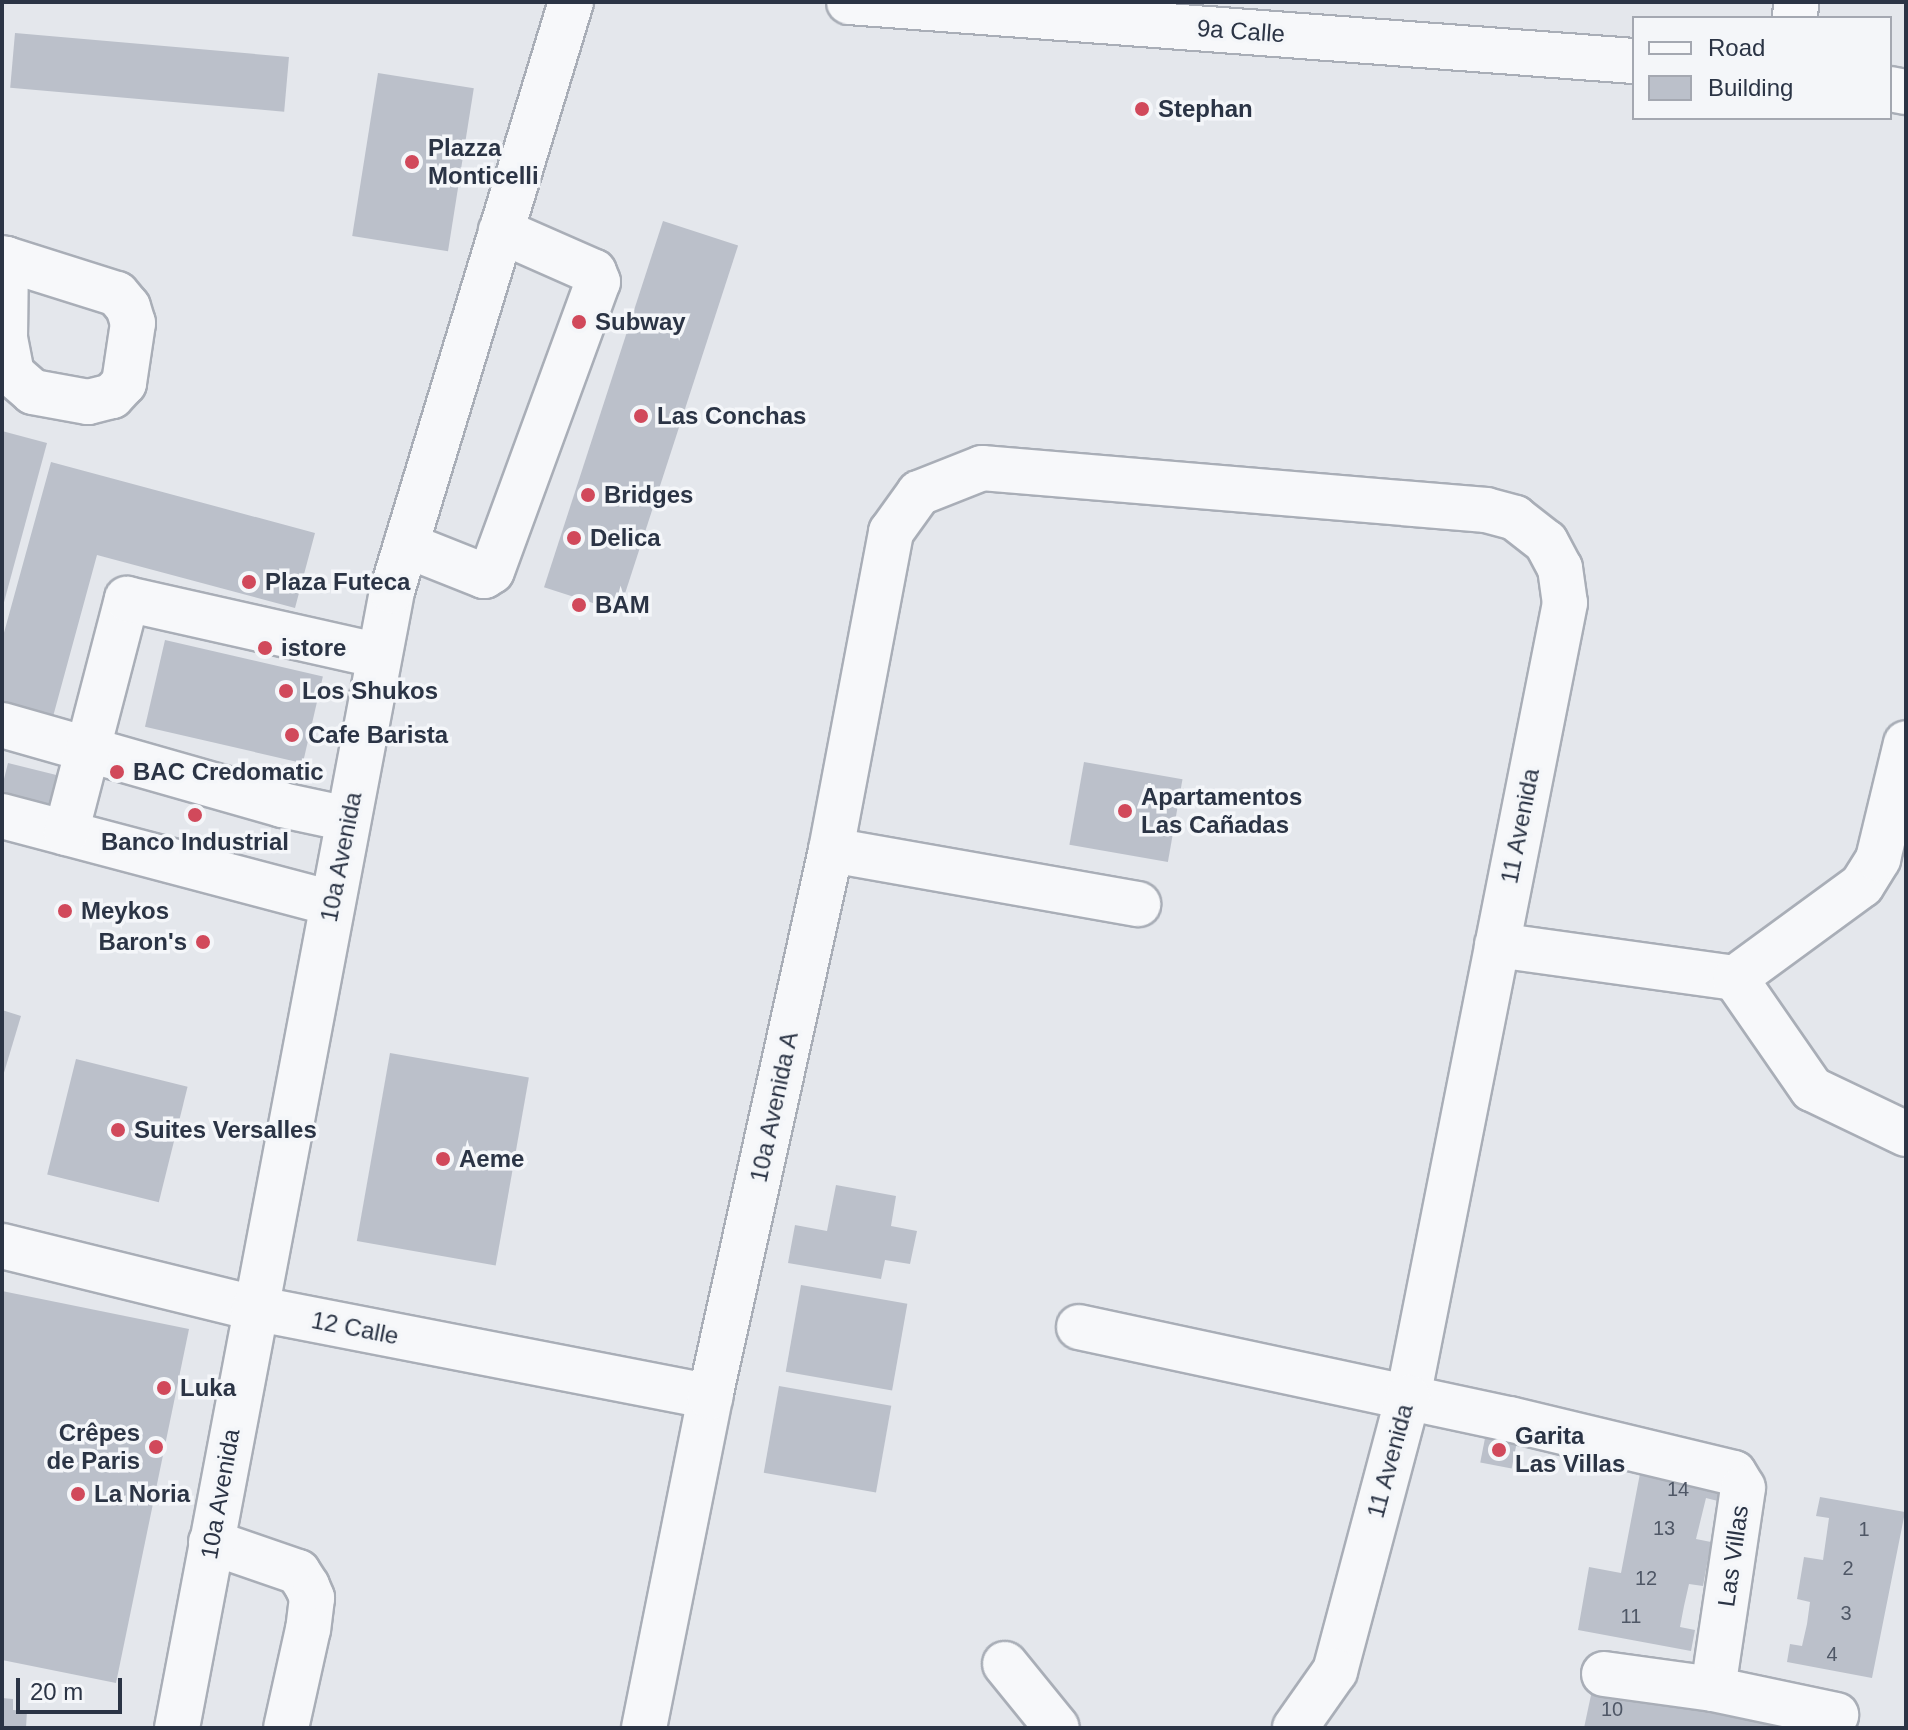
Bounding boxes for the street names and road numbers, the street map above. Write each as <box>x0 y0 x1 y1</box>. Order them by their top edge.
street label: 9a Calle <box>1196 14 1286 48</box>
street label: 11 Avenida <box>1495 765 1545 887</box>
street label: 10a Avenida <box>314 789 368 925</box>
street label: 10a Avenida A <box>744 1028 804 1186</box>
street label: 12 Calle <box>309 1305 401 1351</box>
street label: 11 Avenida <box>1361 1400 1419 1522</box>
street label: 10a Avenida <box>194 1426 246 1562</box>
street label: Las Villas <box>1712 1503 1754 1609</box>

